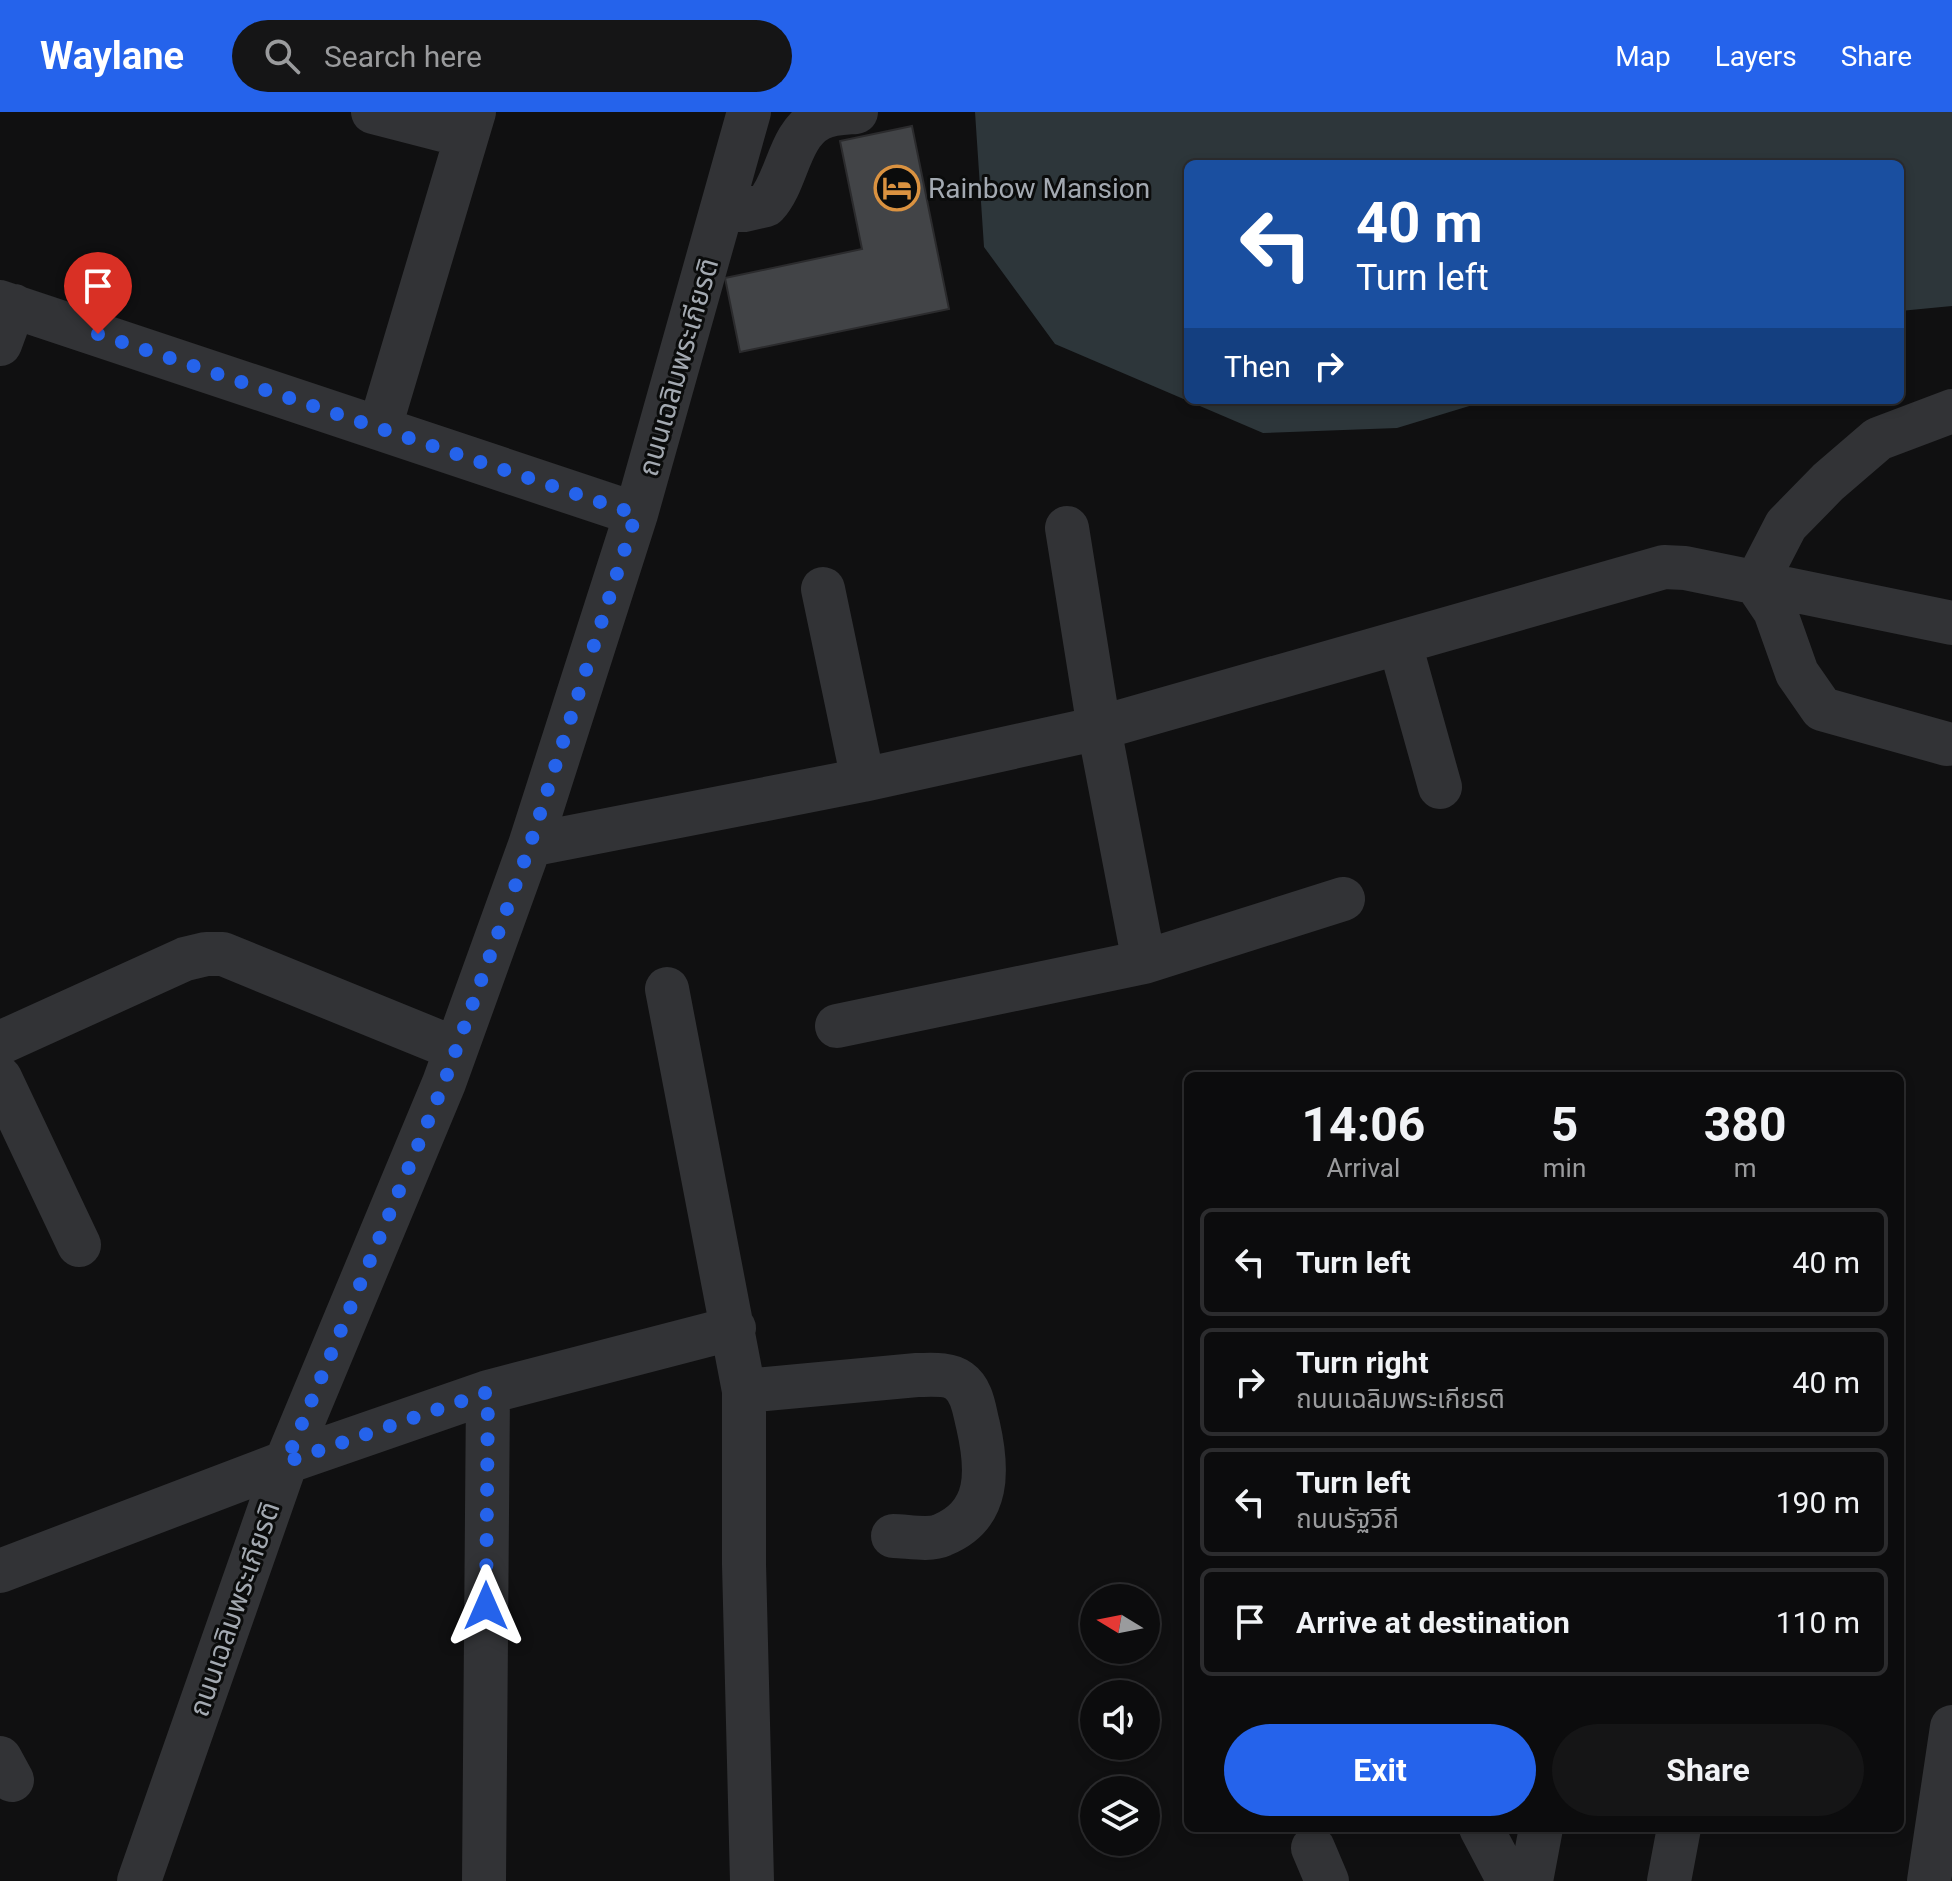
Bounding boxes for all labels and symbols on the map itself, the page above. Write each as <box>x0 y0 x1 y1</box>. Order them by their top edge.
hotel icon: Rainbow Mansion <box>873 164 921 212</box>
place label: Rainbow Mansion <box>928 172 1150 205</box>
pin <box>64 252 132 334</box>
street label: ถนนเฉลิมพระเกียรติ <box>632 254 725 480</box>
street label: ถนนเฉลิมพระเกียรติ <box>182 1497 287 1721</box>
position arrow <box>444 1564 528 1648</box>
north arrow <box>1080 1584 1160 1664</box>

